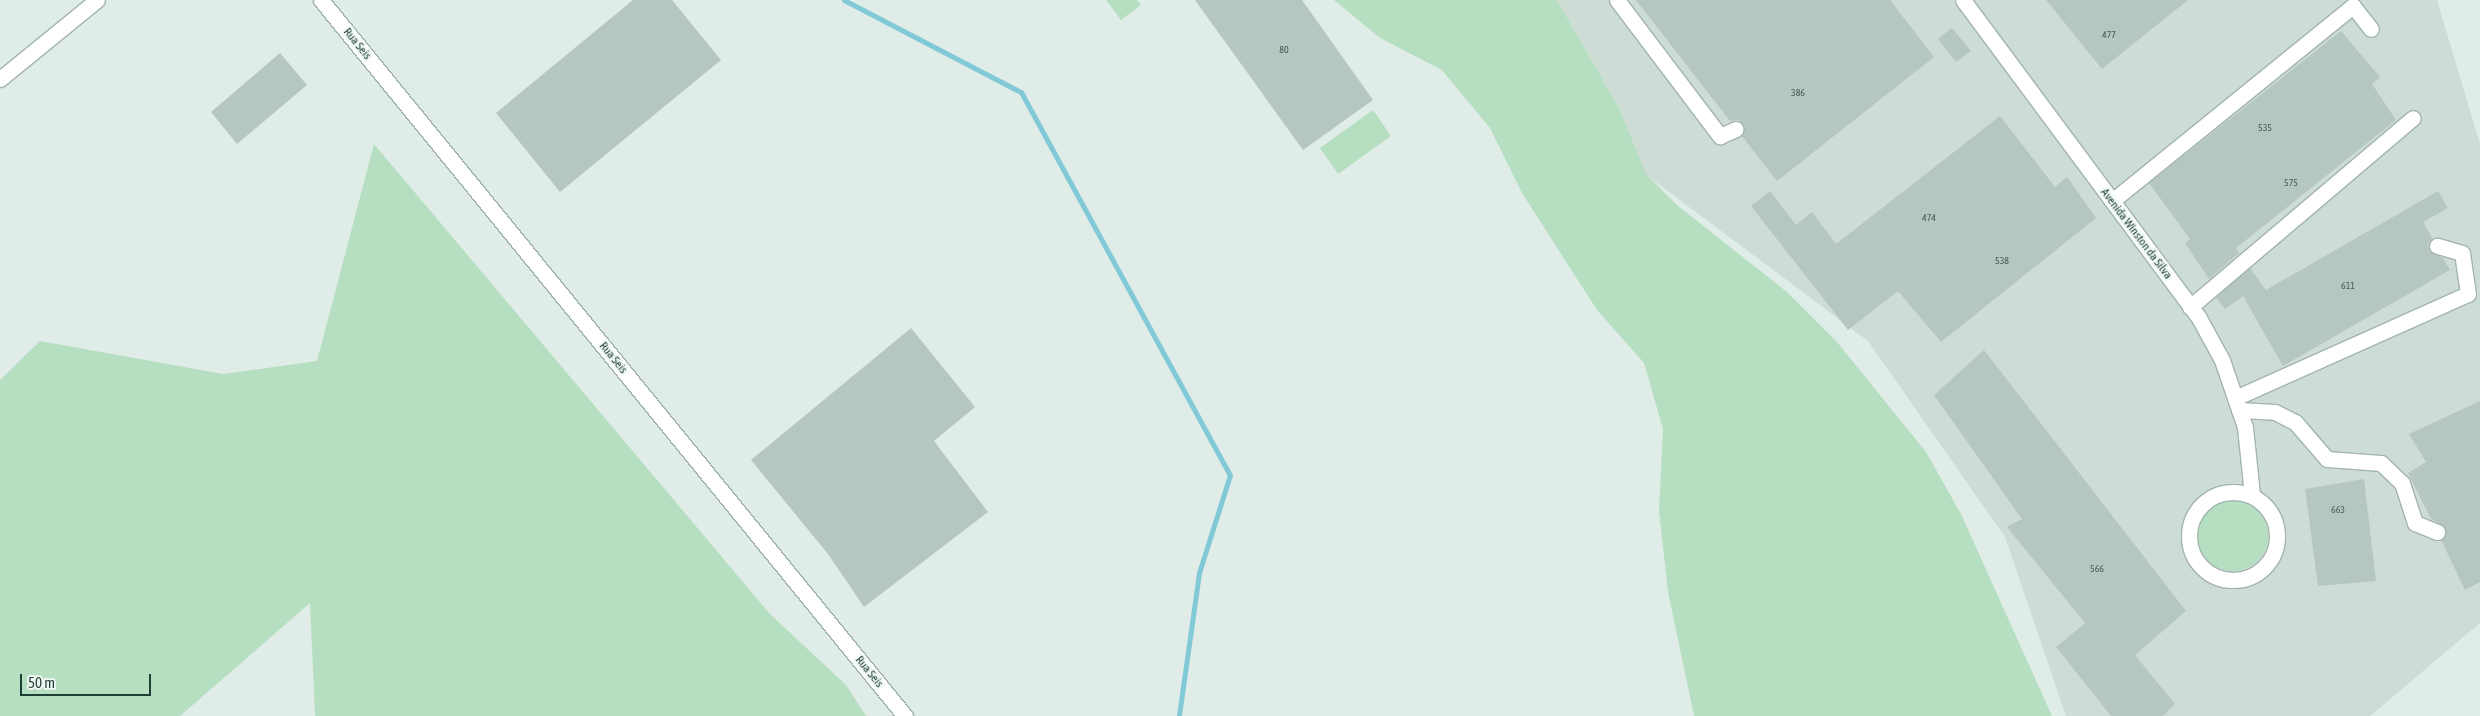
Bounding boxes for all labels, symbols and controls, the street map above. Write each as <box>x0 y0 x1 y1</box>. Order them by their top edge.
street label: Rua Seis <box>340 25 374 63</box>
house number: 477 <box>2102 29 2116 41</box>
house number: 80 <box>1279 44 1289 56</box>
house number: 386 <box>1791 87 1805 99</box>
house number: 535 <box>2258 122 2272 134</box>
house number: 575 <box>2284 177 2298 189</box>
street label: Avenida Winston da Silva <box>2097 186 2175 282</box>
house number: 474 <box>1922 212 1936 224</box>
house number: 538 <box>1995 255 2009 267</box>
house number: 611 <box>2341 280 2355 292</box>
street label: Rua Seis <box>596 339 630 377</box>
house number: 663 <box>2331 504 2345 516</box>
house number: 566 <box>2090 563 2104 575</box>
street label: Rua Seis <box>852 653 886 691</box>
scale bar <box>22 664 154 696</box>
text: 50 m <box>28 674 55 691</box>

